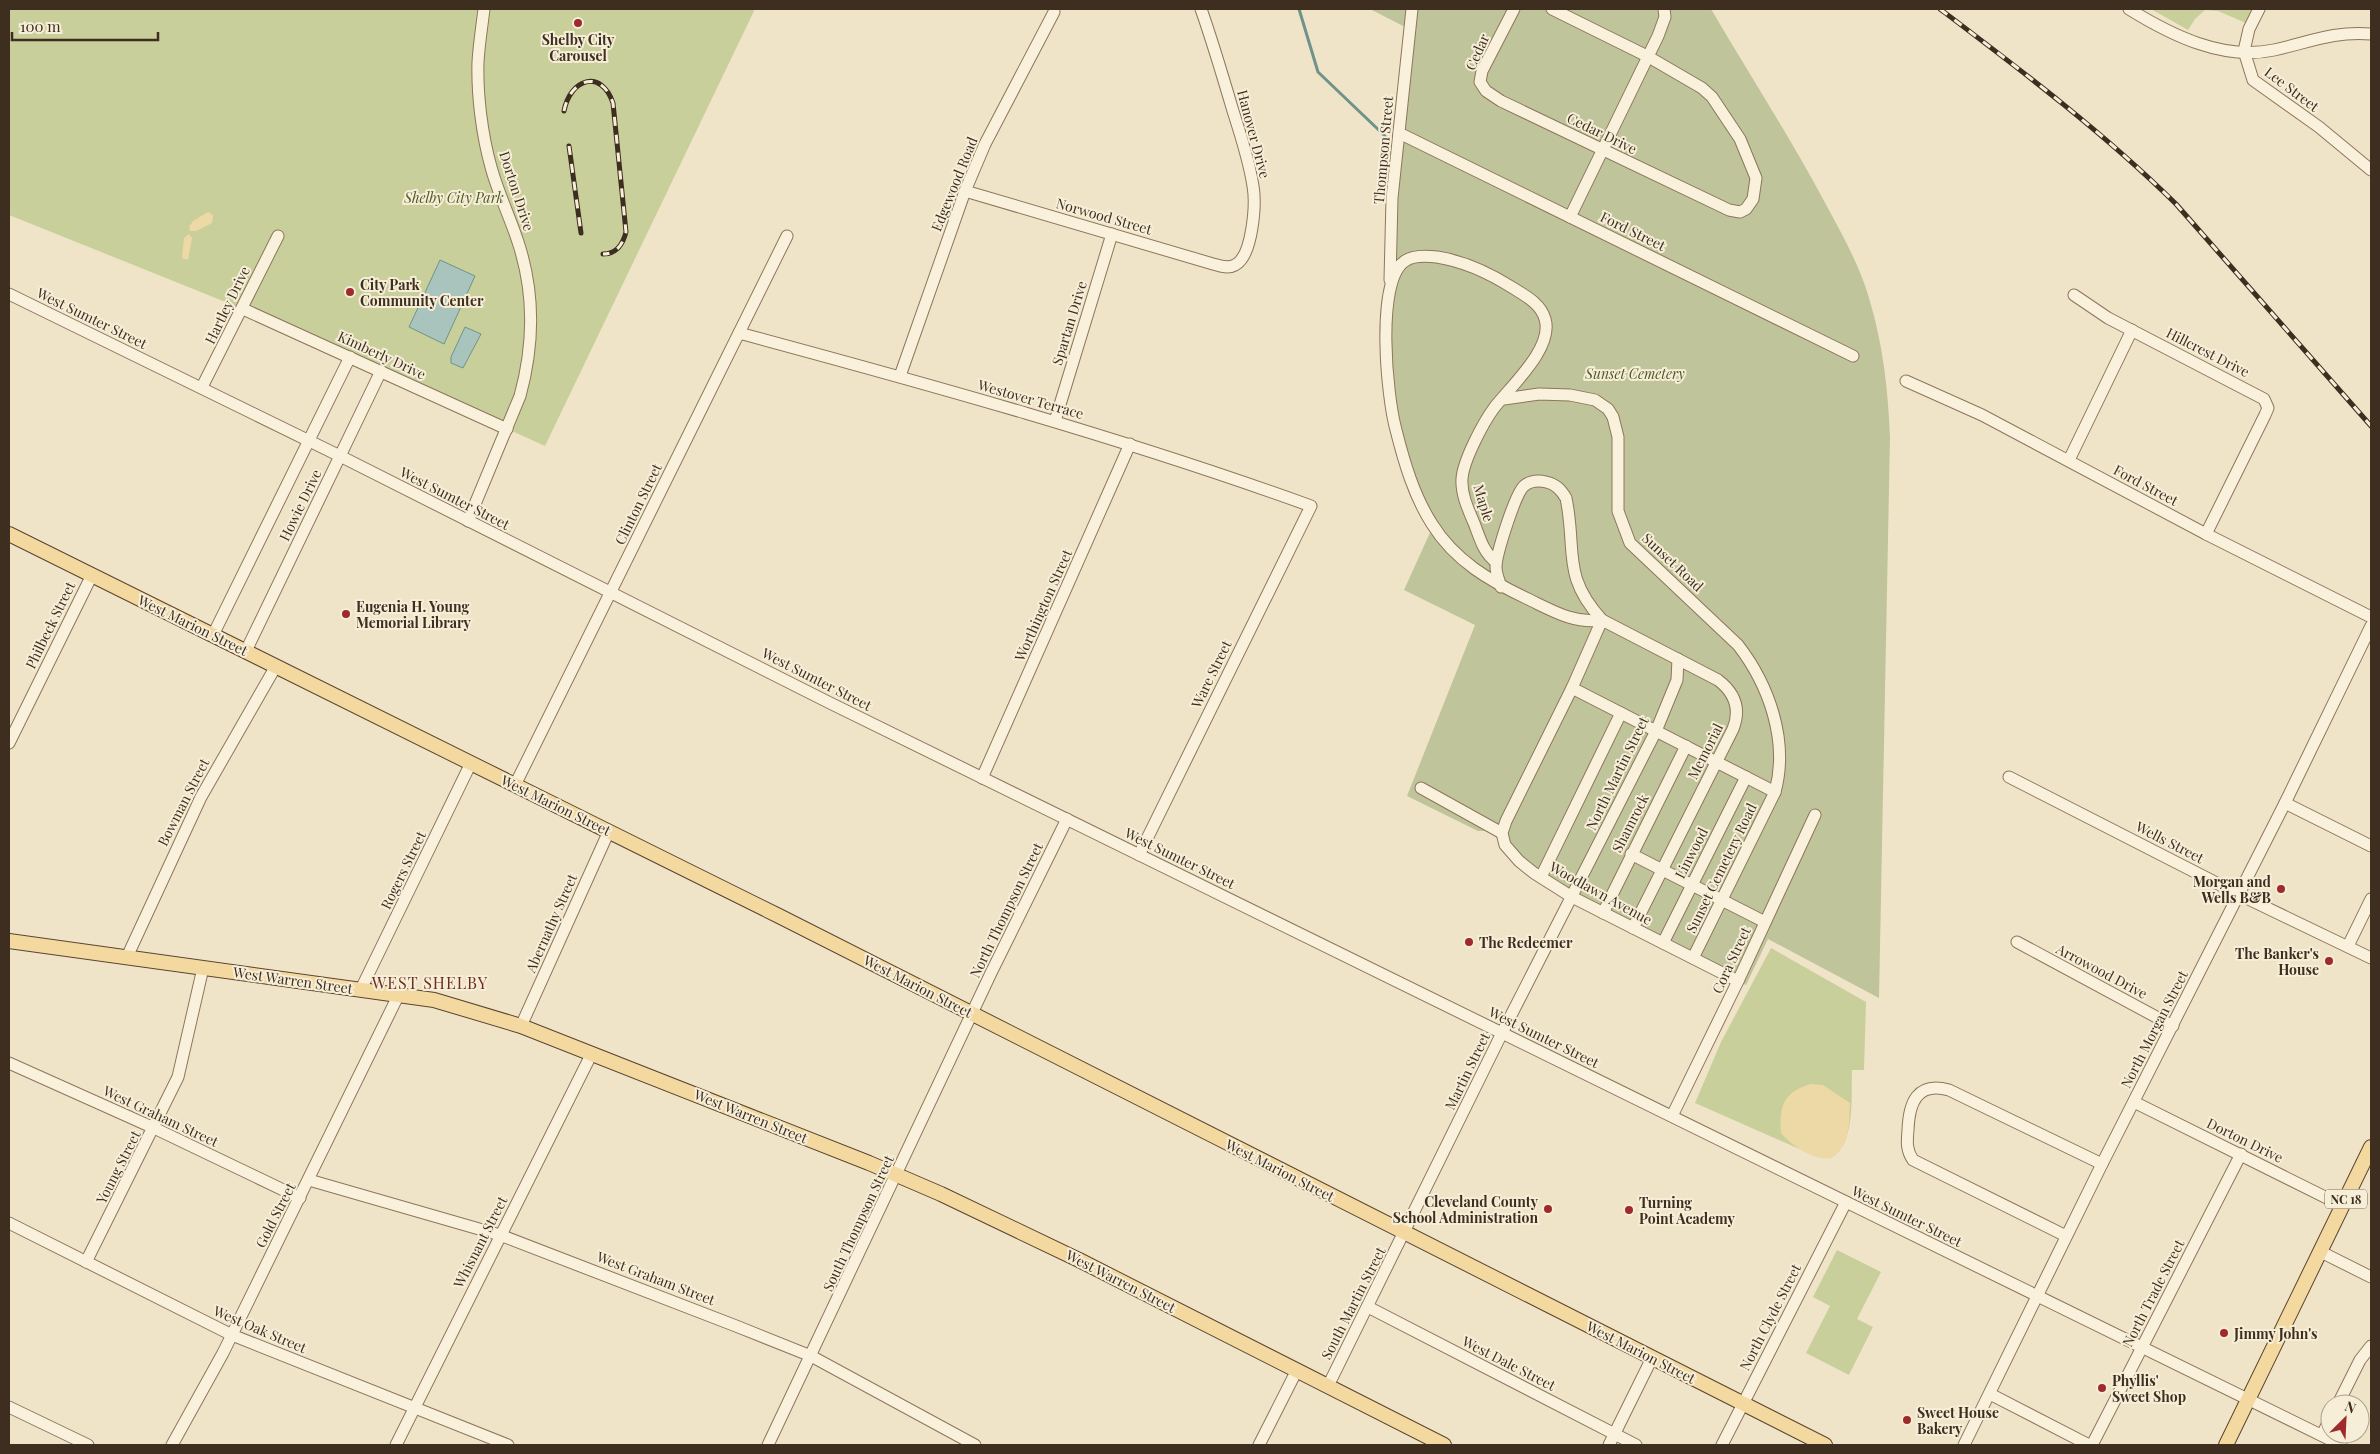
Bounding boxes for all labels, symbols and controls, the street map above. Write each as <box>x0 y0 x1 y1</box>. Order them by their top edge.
scale bar <box>12 10 159 42</box>
text: 100 m <box>20 16 61 36</box>
marker: Shelby City Carousel <box>572 17 584 29</box>
place label: Shelby City Carousel <box>542 30 615 65</box>
street label: Cedar <box>1461 30 1494 73</box>
street label: Lee Street <box>2261 62 2324 116</box>
street label: Hanover Drive <box>1233 88 1275 180</box>
street label: Thompson Street <box>1369 94 1397 205</box>
street label: Cedar Drive <box>1564 108 1640 158</box>
street label: Edgewood Road <box>926 134 982 234</box>
street label: Dorton Drive <box>495 149 539 233</box>
park label: Shelby City Park <box>403 188 504 207</box>
street label: Norwood Street <box>1054 193 1155 239</box>
street label: Ford Street <box>1597 207 1670 255</box>
street label: Hartley Drive <box>200 263 254 347</box>
place label: City Park Community Center <box>360 275 484 310</box>
street label: Spartan Drive <box>1047 279 1091 367</box>
street label: West Sumter Street <box>33 283 151 353</box>
marker: City Park Community Center <box>344 286 356 298</box>
street label: Hillcrest Drive <box>2163 323 2253 381</box>
street label: Kimberly Drive <box>335 326 429 384</box>
park label: Sunset Cemetery <box>1584 364 1685 383</box>
street label: Westover Terrace <box>975 375 1086 423</box>
street label: Clinton Street <box>610 459 666 548</box>
street label: Ford Street <box>2110 460 2182 510</box>
street label: West Sumter Street <box>396 462 514 534</box>
street label: Howie Drive <box>274 466 326 544</box>
street label: Maple <box>1469 482 1499 524</box>
street label: Sunset Road <box>1638 529 1708 595</box>
street label: Worthington Street <box>1009 545 1077 665</box>
street label: Philbeck Street <box>21 577 80 672</box>
street label: West Marion Street <box>134 590 252 660</box>
place label: Eugenia H. Young Memorial Library <box>356 597 472 632</box>
marker: Eugenia H. Young Memorial Library <box>340 608 352 620</box>
street label: Ware Street <box>1186 636 1236 712</box>
street label: West Sumter Street <box>758 643 876 715</box>
street label: North Martin Street <box>1581 712 1653 833</box>
street label: Memorial <box>1683 720 1727 782</box>
street label: Bowman Street <box>153 754 214 849</box>
street label: West Marion Street <box>497 770 615 840</box>
street label: Shamrock <box>1607 790 1653 856</box>
street label: Sunset Cemetery Road <box>1681 800 1761 936</box>
street label: Wells Street <box>2132 816 2208 868</box>
street label: West Sumter Street <box>1121 823 1239 893</box>
street label: Linwood <box>1670 824 1712 882</box>
street label: Rogers Street <box>376 827 431 912</box>
street label: North Thompson Street <box>965 838 1048 981</box>
street label: Woodlawn Avenue <box>1545 856 1656 929</box>
street label: Abernathy Street <box>520 870 582 976</box>
place label: Morgan and Wells B&B <box>2193 872 2272 907</box>
marker: Morgan and Wells B&B <box>2275 883 2287 895</box>
street label: Cora Street <box>1707 923 1755 996</box>
place label: The Redeemer <box>1479 933 1573 952</box>
marker: The Redeemer <box>1463 936 1475 948</box>
street label: Arrowood Drive <box>2052 939 2151 1003</box>
place label: The Banker's House <box>2235 944 2319 979</box>
street label: West Marion Street <box>859 950 977 1022</box>
marker: The Banker's House <box>2323 955 2335 967</box>
street label: West Warren Street <box>231 962 355 998</box>
street label: North Morgan Street <box>2116 966 2192 1091</box>
district label: WEST SHELBY <box>371 972 488 993</box>
street label: West Sumter Street <box>1485 1002 1603 1072</box>
street label: Martin Street <box>1440 1028 1494 1113</box>
street label: West Graham Street <box>99 1081 223 1151</box>
street label: West Warren Street <box>691 1084 811 1148</box>
street label: Dorton Drive <box>2204 1113 2286 1167</box>
street label: Young Street <box>91 1126 145 1208</box>
street label: West Marion Street <box>1221 1134 1339 1206</box>
street label: South Thompson Street <box>818 1151 898 1294</box>
street label: Gold Street <box>251 1178 300 1251</box>
street label: West Sumter Street <box>1848 1181 1966 1251</box>
road number: NC 18 <box>2325 1190 2367 1208</box>
street label: Whisnant Street <box>448 1192 512 1292</box>
place label: Cleveland County School Administration <box>1393 1192 1539 1227</box>
place label: Turning Point Academy <box>1639 1193 1736 1228</box>
marker: Cleveland County School Administration <box>1542 1203 1554 1215</box>
marker: Turning Point Academy <box>1623 1204 1635 1216</box>
street label: North Trade Street <box>2118 1235 2189 1350</box>
street label: South Martin Street <box>1316 1243 1390 1362</box>
street label: West Warren Street <box>1062 1245 1180 1317</box>
street label: West Graham Street <box>593 1246 719 1310</box>
street label: North Clyde Street <box>1735 1260 1806 1373</box>
street label: West Oak Street <box>210 1300 310 1358</box>
street label: West Marion Street <box>1582 1316 1700 1388</box>
place label: Jimmy John's <box>2233 1324 2317 1343</box>
marker: Jimmy John's <box>2218 1327 2230 1339</box>
street label: West Dale Street <box>1458 1331 1560 1395</box>
place label: Phyllis' Sweet Shop <box>2112 1371 2186 1406</box>
marker: Phyllis' Sweet Shop <box>2096 1382 2108 1394</box>
north arrow <box>2320 1394 2370 1444</box>
text: N <box>2342 1396 2359 1417</box>
place label: Sweet House Bakery <box>1917 1403 1999 1438</box>
marker: Sweet House Bakery <box>1901 1414 1913 1426</box>

